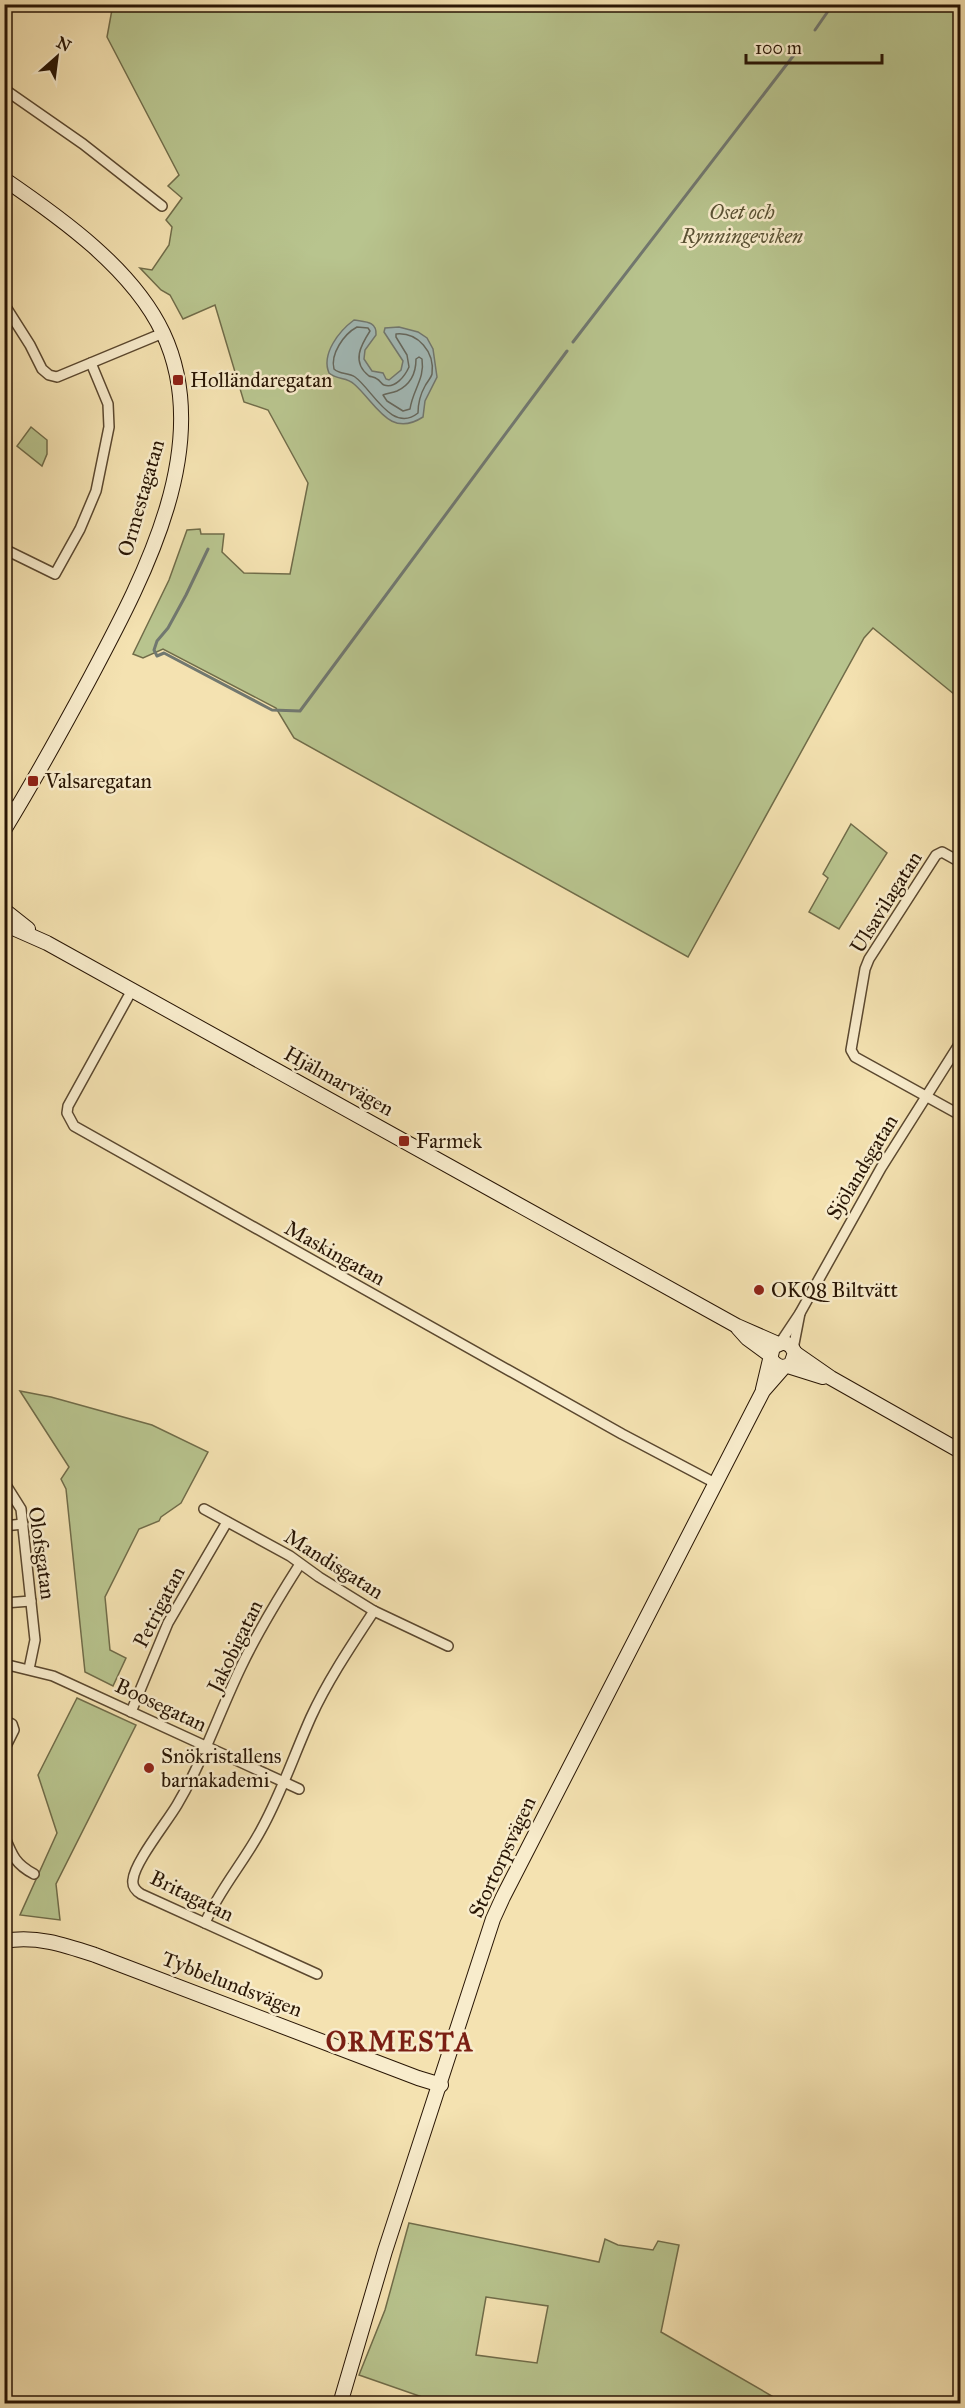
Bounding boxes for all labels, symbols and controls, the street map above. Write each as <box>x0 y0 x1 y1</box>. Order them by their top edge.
north arrow <box>27 27 87 87</box>
scale bar <box>746 27 882 65</box>
text: N <box>53 33 75 56</box>
text: 100 m <box>755 37 802 59</box>
park label: Oset och Rynningeviken <box>680 199 803 249</box>
place label: Holländaregatan <box>190 367 332 393</box>
marker: Holländaregatan <box>171 373 185 387</box>
street label: Ormestagatan <box>112 437 170 559</box>
place label: Valsaregatan <box>44 768 152 794</box>
marker: Valsaregatan <box>26 774 40 788</box>
street label: Ulsavilagatan <box>844 846 928 958</box>
street label: Hjälmarvägen <box>280 1040 398 1122</box>
street label: Sjölandsgatan <box>820 1110 904 1224</box>
place label: Farmek <box>416 1128 482 1154</box>
marker: Farmek <box>397 1134 411 1148</box>
street label: Maskingatan <box>280 1215 390 1291</box>
place label: OKQ8 Biltvätt <box>771 1277 899 1303</box>
marker: OKQ8 Biltvätt <box>752 1283 766 1297</box>
street label: Olofsgatan <box>23 1505 61 1601</box>
street label: Mandisgatan <box>280 1523 388 1605</box>
street label: Petrigatan <box>128 1562 190 1652</box>
street label: Jakobigatan <box>201 1596 268 1698</box>
street label: Boosegatan <box>111 1672 211 1738</box>
place label: Snökristallens barnakademi <box>161 1743 281 1793</box>
marker: Snökristallens barnakademi <box>142 1761 156 1775</box>
street label: Stortorpsvägen <box>463 1792 541 1922</box>
street label: Britagatan <box>146 1865 238 1927</box>
street label: Tybbelundsvägen <box>158 1945 306 2023</box>
district label: ORMESTA <box>326 2025 474 2058</box>

